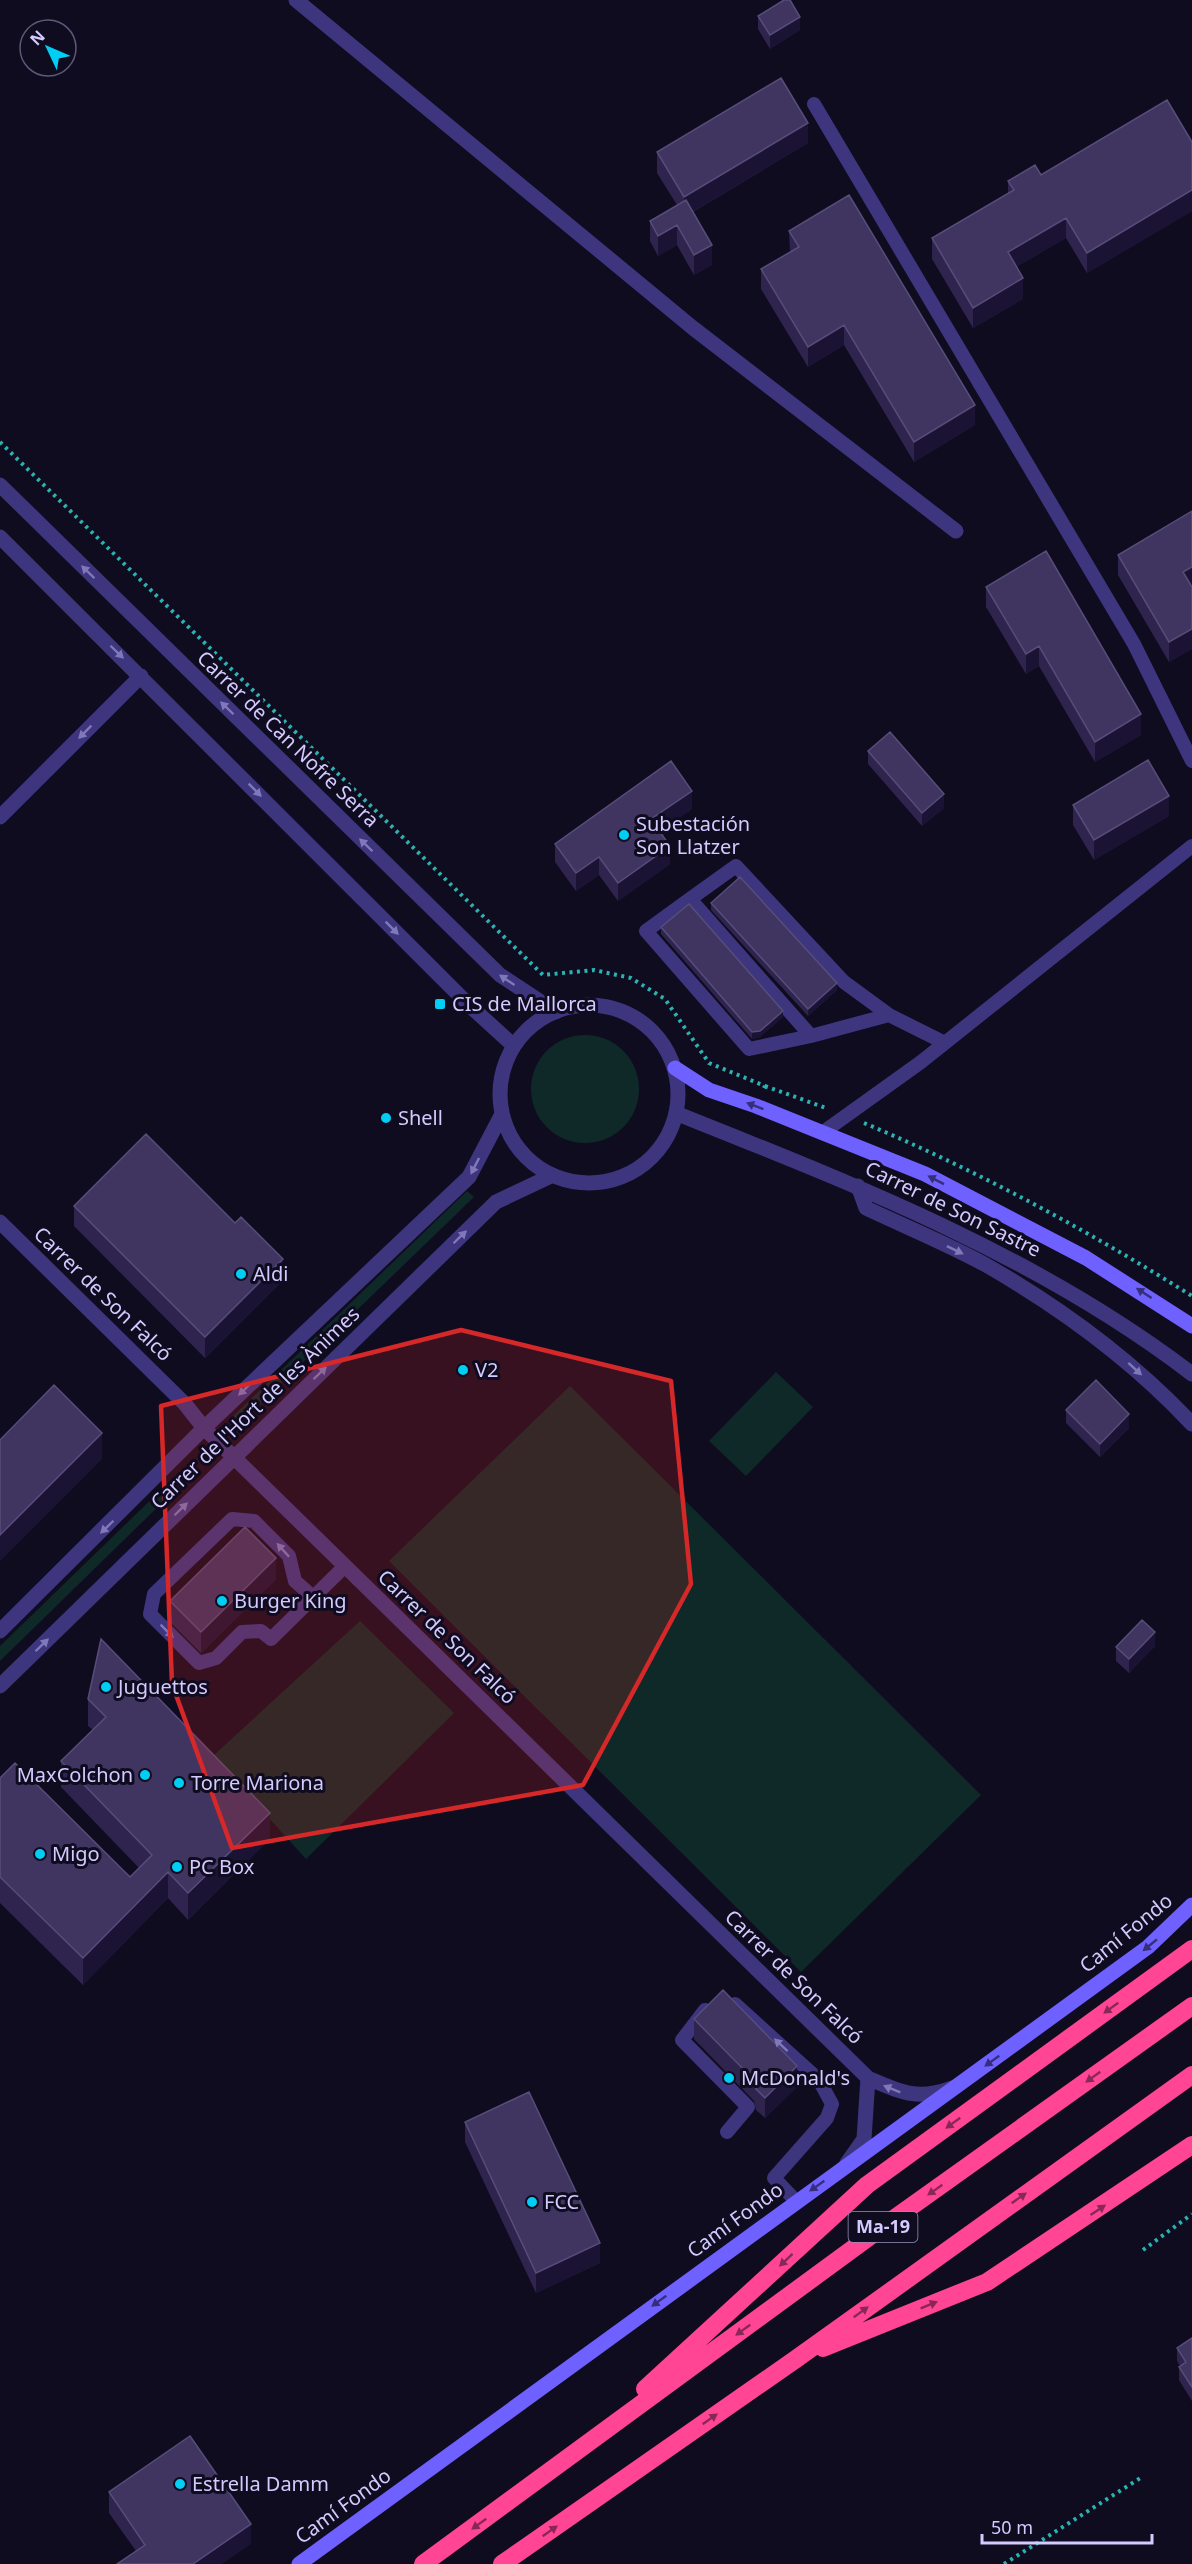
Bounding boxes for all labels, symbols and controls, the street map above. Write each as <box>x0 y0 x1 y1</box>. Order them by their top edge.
north arrow <box>18 18 78 78</box>
text: N <box>25 25 50 50</box>
one-way arrow <box>82 565 96 579</box>
one-way arrow <box>109 644 123 658</box>
street label: Carrer de Can Nofre Serra <box>192 645 385 833</box>
one-way arrow <box>221 702 235 716</box>
one-way arrow <box>78 724 92 739</box>
one-way arrow <box>247 782 261 796</box>
place label: Subestación Son Llatzer <box>636 810 750 860</box>
marker: Subestación Son Llatzer <box>617 828 631 842</box>
one-way arrow <box>360 838 374 852</box>
one-way arrow <box>385 920 399 934</box>
one-way arrow <box>499 975 515 986</box>
place label: CIS de Mallorca <box>452 990 597 1017</box>
marker: CIS de Mallorca <box>433 997 447 1011</box>
one-way arrow <box>746 1101 764 1110</box>
place label: Shell <box>398 1104 443 1131</box>
marker: Shell <box>379 1111 393 1125</box>
street label: Carrer de Son Sastre <box>861 1154 1046 1263</box>
one-way arrow <box>470 1157 480 1174</box>
one-way arrow <box>927 1175 944 1185</box>
street label: Carrer de Son Falcó <box>28 1221 178 1367</box>
one-way arrow <box>453 1230 467 1244</box>
one-way arrow <box>946 1246 963 1255</box>
place label: Aldi <box>253 1260 288 1287</box>
marker: Aldi <box>234 1267 248 1281</box>
one-way arrow <box>1136 1288 1152 1299</box>
street label: Carrer de l'Hort de les Ànimes <box>144 1300 365 1515</box>
place label: V2 <box>475 1356 498 1383</box>
one-way arrow <box>1127 1362 1142 1375</box>
marker: V2 <box>456 1363 470 1377</box>
one-way arrow <box>313 1366 327 1380</box>
one-way arrow <box>239 1382 253 1396</box>
one-way arrow <box>174 1502 189 1516</box>
one-way arrow <box>100 1519 114 1533</box>
one-way arrow <box>276 1543 290 1558</box>
street label: Carrer de Son Falcó <box>372 1564 522 1710</box>
place label: Burger King <box>234 1587 347 1614</box>
marker: Burger King <box>215 1594 229 1608</box>
one-way arrow <box>160 1623 174 1637</box>
one-way arrow <box>34 1639 48 1653</box>
place label: Juguettos <box>116 1673 208 1700</box>
marker: Juguettos <box>99 1680 113 1694</box>
place label: MaxColchon <box>17 1761 133 1788</box>
marker: MaxColchon <box>138 1768 152 1782</box>
place label: Torre Mariona <box>191 1769 324 1796</box>
marker: Torre Mariona <box>172 1776 186 1790</box>
place label: Migo <box>52 1840 100 1867</box>
marker: Migo <box>33 1847 47 1861</box>
place label: PC Box <box>189 1853 255 1880</box>
marker: PC Box <box>170 1860 184 1874</box>
street label: Camí Fondo <box>1074 1887 1178 1978</box>
street label: Carrer de Son Falcó <box>719 1904 869 2050</box>
one-way arrow <box>1142 1939 1157 1951</box>
one-way arrow <box>1103 2002 1118 2014</box>
one-way arrow <box>775 2039 789 2053</box>
one-way arrow <box>985 2054 1000 2066</box>
place label: McDonald's <box>741 2064 850 2091</box>
marker: McDonald's <box>722 2071 736 2085</box>
one-way arrow <box>1086 2071 1102 2083</box>
one-way arrow <box>883 2084 901 2094</box>
one-way arrow <box>945 2117 961 2129</box>
street label: Camí Fondo <box>681 2176 788 2263</box>
one-way arrow <box>809 2180 825 2192</box>
one-way arrow <box>927 2184 943 2196</box>
place label: FCC <box>544 2188 580 2215</box>
one-way arrow <box>1011 2192 1027 2204</box>
marker: FCC <box>525 2195 539 2209</box>
one-way arrow <box>1090 2205 1106 2216</box>
road number: Ma-19 <box>848 2212 918 2242</box>
one-way arrow <box>779 2253 794 2266</box>
one-way arrow <box>652 2295 668 2307</box>
one-way arrow <box>920 2300 938 2310</box>
one-way arrow <box>852 2306 868 2318</box>
one-way arrow <box>736 2324 752 2336</box>
one-way arrow <box>702 2414 718 2425</box>
street label: Camí Fondo <box>289 2462 396 2549</box>
place label: Estrella Damm <box>192 2470 329 2497</box>
marker: Estrella Damm <box>173 2477 187 2491</box>
scale bar <box>982 2507 1152 2545</box>
text: 50 m <box>991 2515 1033 2539</box>
one-way arrow <box>471 2517 486 2529</box>
one-way arrow <box>542 2525 558 2537</box>

